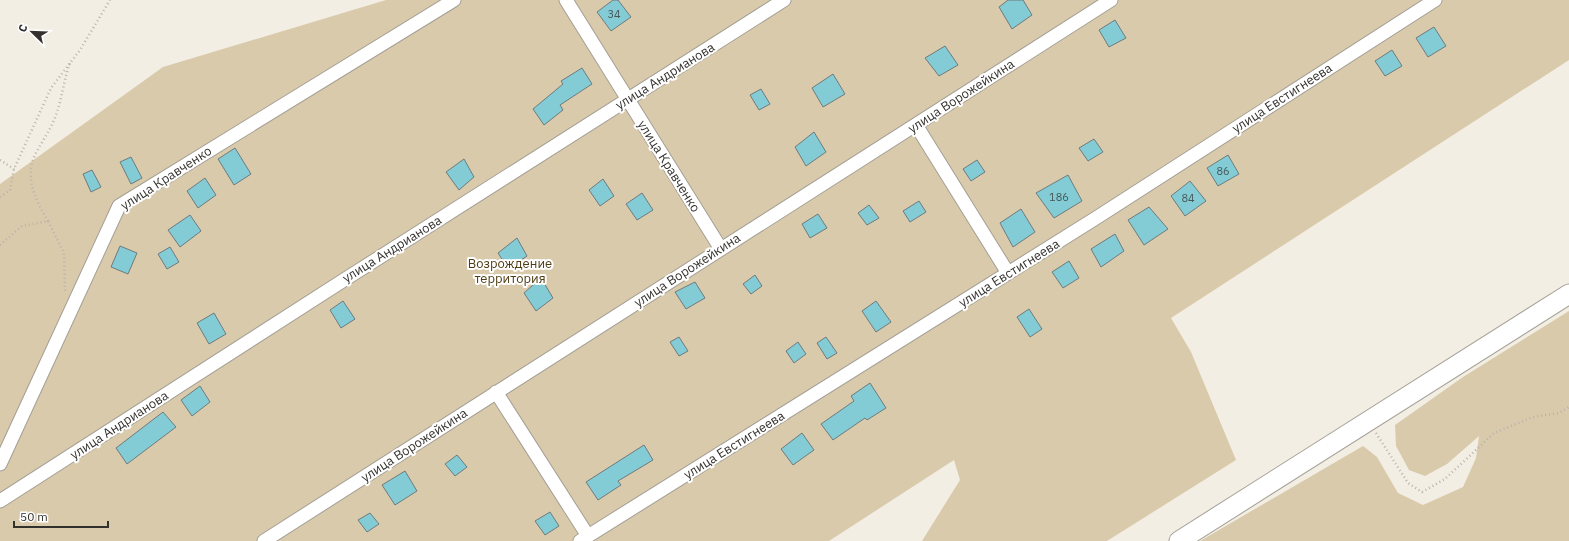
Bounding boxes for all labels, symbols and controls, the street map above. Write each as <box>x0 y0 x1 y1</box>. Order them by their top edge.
house number: 34 <box>607 7 621 21</box>
north arrow <box>12 12 52 52</box>
text: С <box>15 22 31 34</box>
street label: улица Андрианова <box>612 39 718 113</box>
street label: улица Ворожейкина <box>905 55 1017 137</box>
street label: улица Евстигнеева <box>1229 59 1335 137</box>
street label: улица Кравченко <box>634 117 704 215</box>
street label: улица Кравченко <box>117 142 215 214</box>
house number: 86 <box>1216 164 1230 178</box>
house number: 186 <box>1049 190 1069 204</box>
house number: 84 <box>1181 191 1195 205</box>
street label: улица Андрианова <box>339 212 445 286</box>
street label: улица Ворожейкина <box>631 229 743 311</box>
street label: улица Евстигнеева <box>955 235 1063 311</box>
park label: Возрождение территория <box>468 255 552 287</box>
street label: улица Андрианова <box>67 387 171 463</box>
street label: улица Ворожейкина <box>358 404 470 486</box>
street label: улица Евстигнеева <box>680 407 788 483</box>
scale bar <box>14 503 108 529</box>
text: 50 m <box>20 509 48 524</box>

